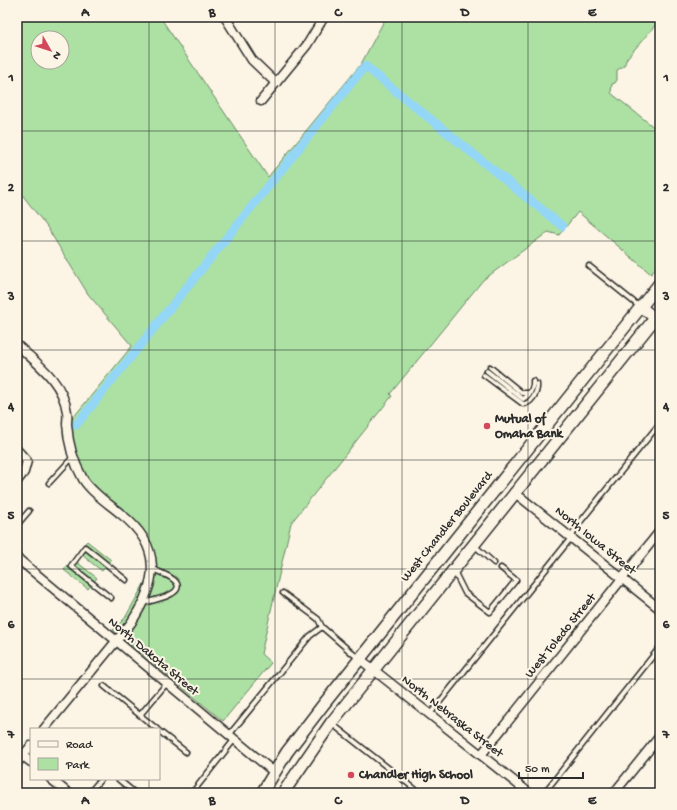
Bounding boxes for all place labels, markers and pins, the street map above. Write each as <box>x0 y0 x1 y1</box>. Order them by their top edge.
place label: Mutual of Omaha Bank <box>495 411 565 442</box>
marker: Mutual of Omaha Bank <box>482 421 492 431</box>
place label: Chandler High School <box>358 768 473 783</box>
marker: Chandler High School <box>346 770 356 780</box>

